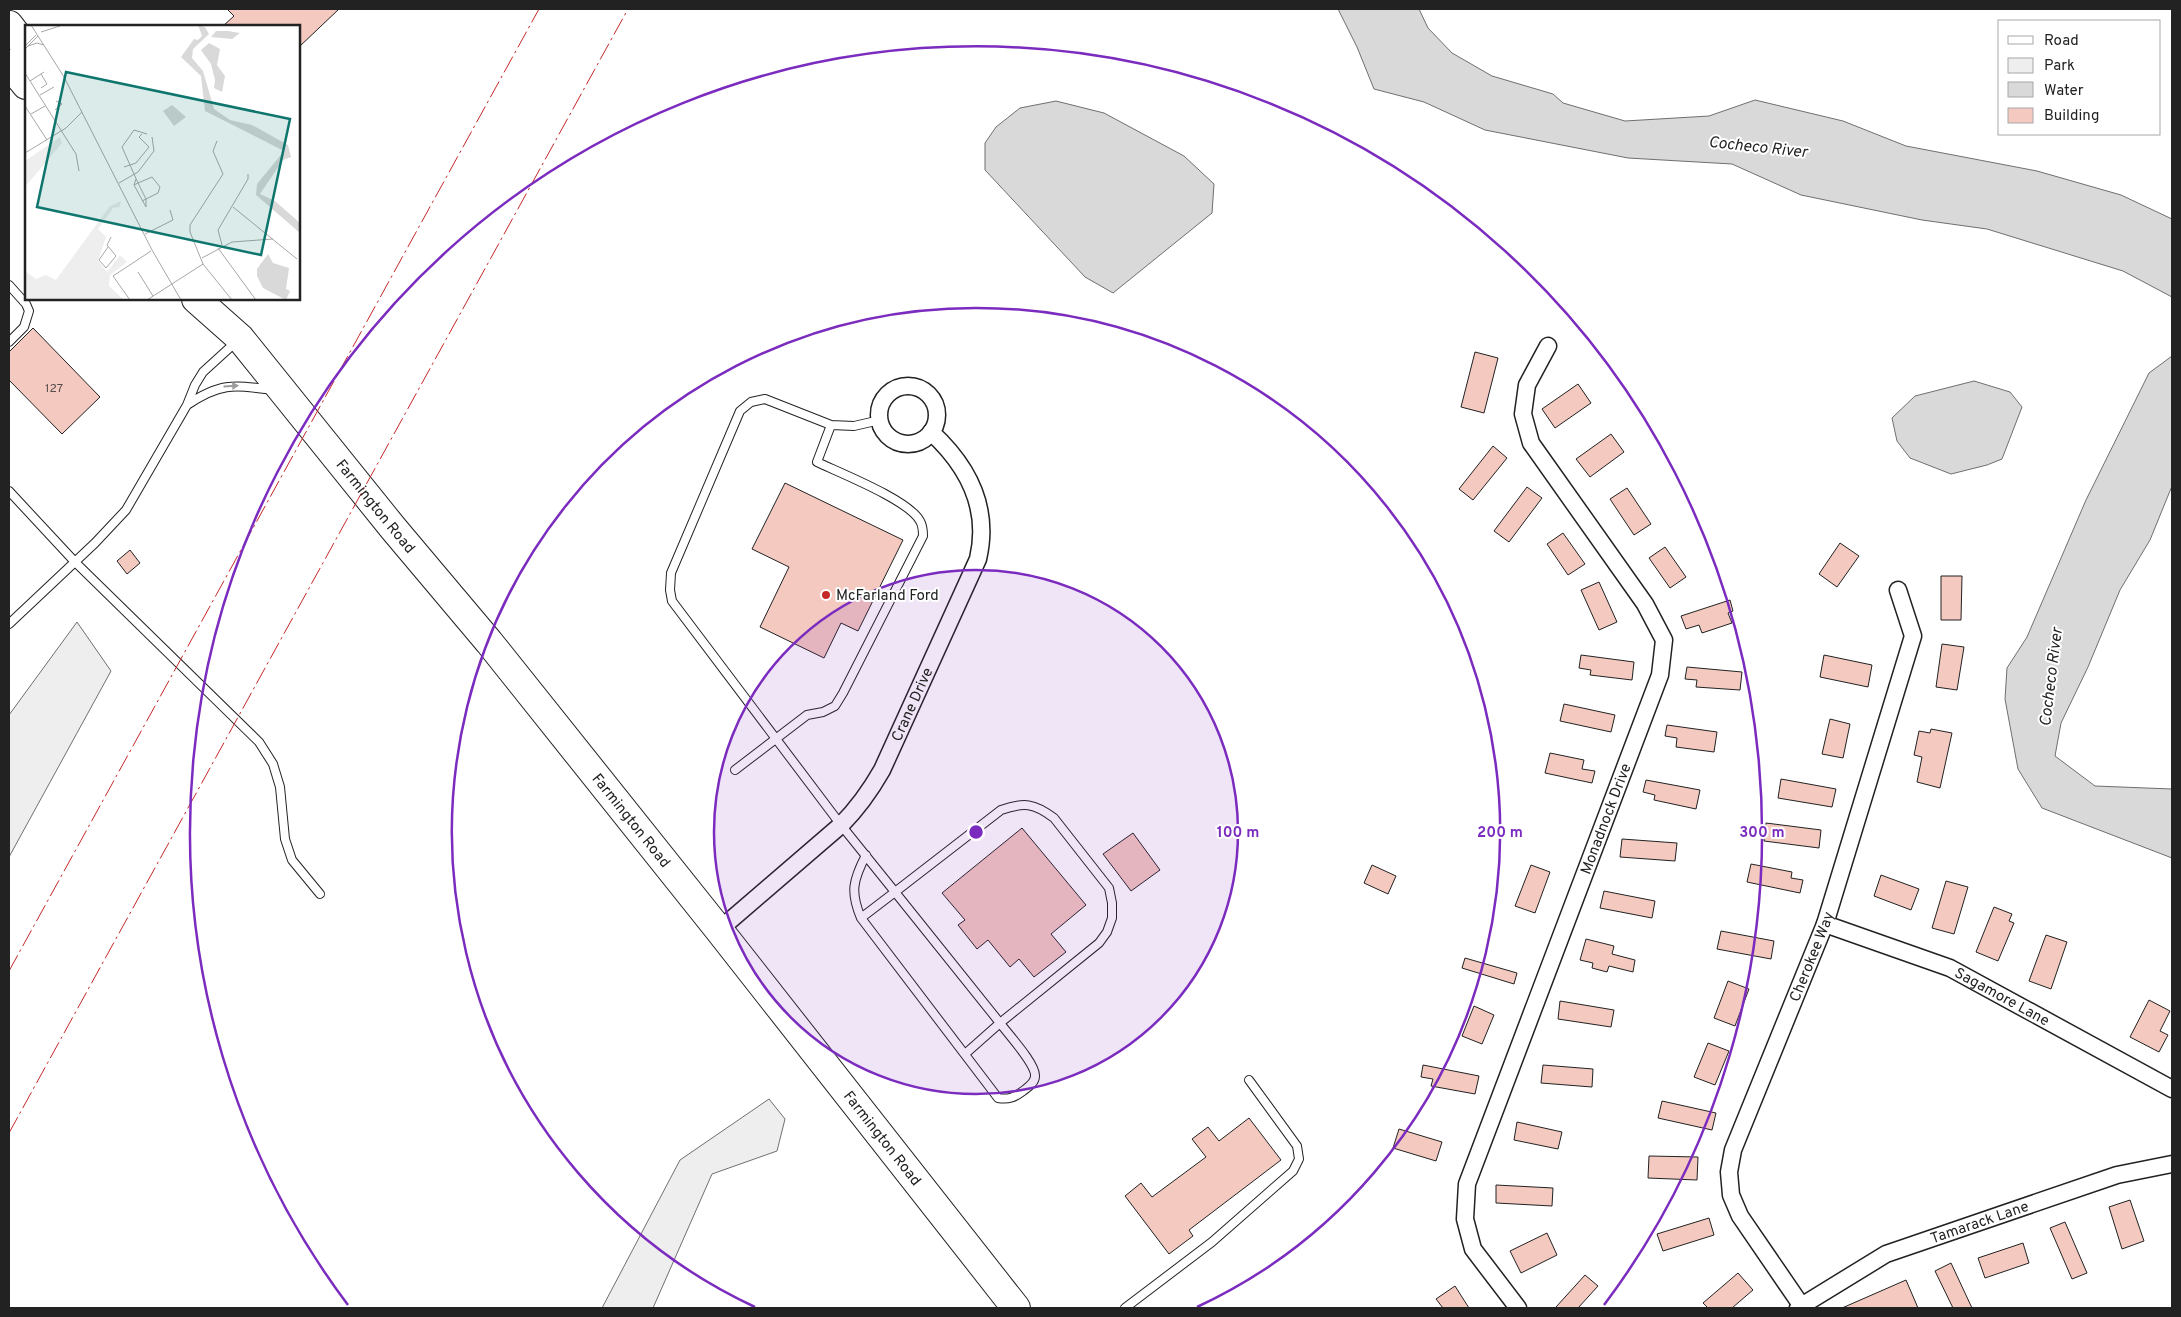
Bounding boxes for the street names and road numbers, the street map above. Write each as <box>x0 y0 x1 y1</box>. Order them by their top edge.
street label: Farmington Road <box>331 456 418 558</box>
street label: Crane Drive <box>888 665 938 745</box>
street label: Monadnock Drive <box>1577 761 1637 877</box>
street label: Farmington Road <box>587 770 674 872</box>
street label: Cherokee Way <box>1786 910 1839 1005</box>
street label: Sagamore Lane <box>1951 964 2052 1031</box>
street label: Farmington Road <box>838 1088 924 1190</box>
street label: Tamarack Lane <box>1928 1198 2032 1249</box>

